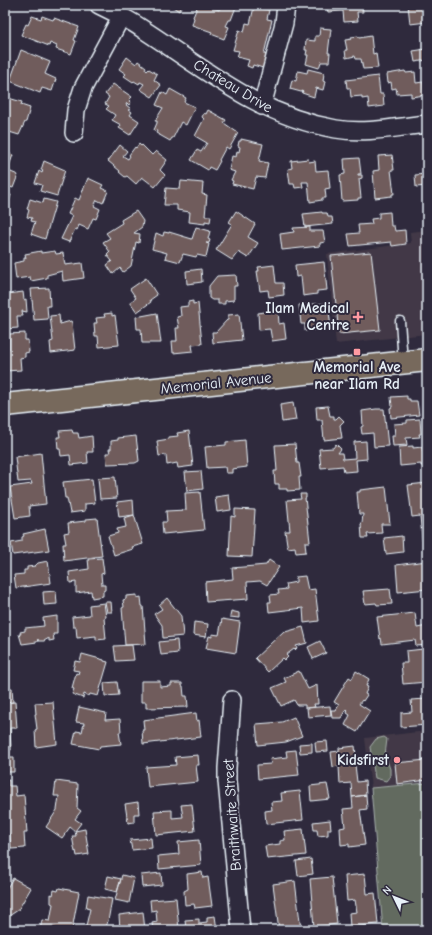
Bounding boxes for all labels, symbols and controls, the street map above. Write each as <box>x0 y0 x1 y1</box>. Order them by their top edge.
street label: Chateau Drive <box>190 55 276 117</box>
place label: Ilam Medical Centre <box>265 299 349 334</box>
marker: Ilam Medical Centre <box>352 311 364 323</box>
marker: Memorial Ave near Ilam Rd <box>352 347 362 357</box>
place label: Memorial Ave near Ilam Rd <box>313 358 401 393</box>
street label: Memorial Avenue <box>160 368 273 398</box>
place label: Kidsfirst <box>337 751 390 769</box>
marker: Kidsfirst <box>392 755 402 765</box>
street label: Braithwaite Street <box>219 758 245 872</box>
north arrow <box>374 877 414 917</box>
text: N <box>380 883 394 898</box>

